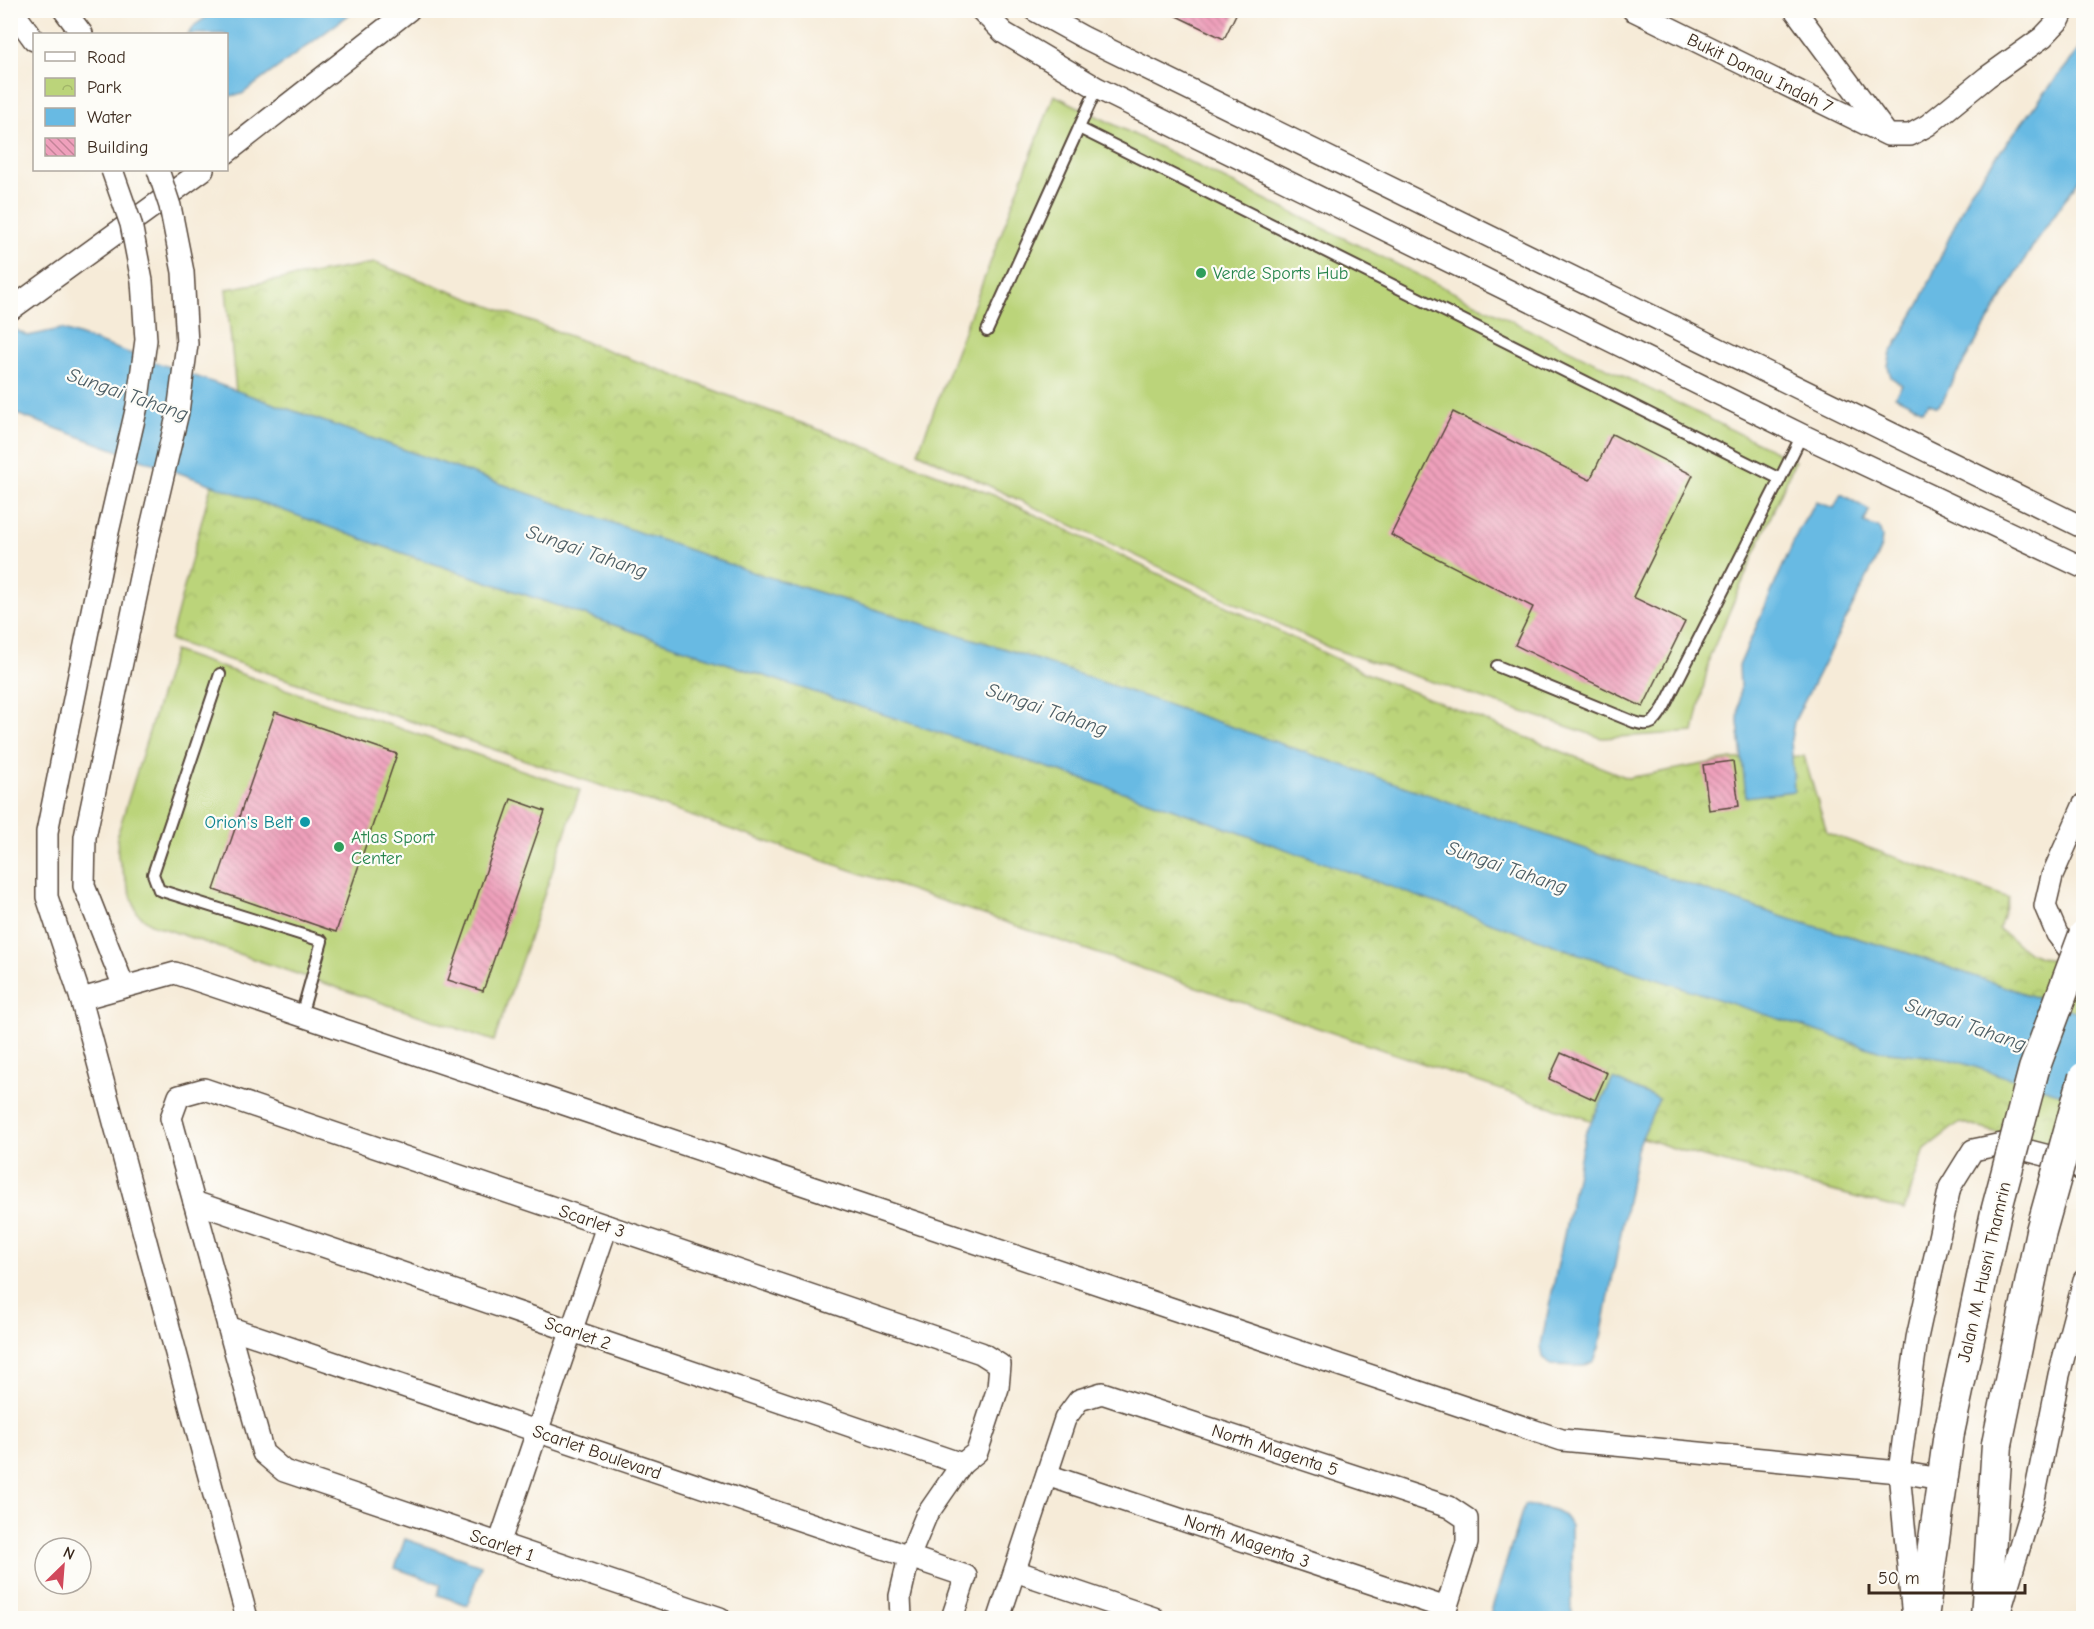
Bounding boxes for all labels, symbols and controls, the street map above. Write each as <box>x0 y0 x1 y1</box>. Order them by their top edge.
street label: Bukit Danau Indah 7 <box>1684 29 1836 118</box>
legend <box>33 33 228 171</box>
text: Road <box>87 47 126 68</box>
text: Park <box>87 77 122 98</box>
text: Water <box>87 107 132 128</box>
text: Building <box>87 137 149 158</box>
place label: Verde Sports Hub <box>1213 263 1348 284</box>
marker: Verde Sports Hub <box>1194 266 1208 280</box>
water label: Sungai Tahang <box>64 363 191 426</box>
water label: Sungai Tahang <box>523 520 650 583</box>
water label: Sungai Tahang <box>983 678 1110 741</box>
place label: Orion's Belt <box>204 812 294 833</box>
marker: Orion's Belt <box>298 815 312 829</box>
place label: Atlas Sport Center <box>351 827 435 869</box>
water label: Sungai Tahang <box>1443 836 1570 899</box>
marker: Atlas Sport Center <box>332 840 346 854</box>
water label: Sungai Tahang <box>1902 993 2029 1056</box>
street label: Jalan M. Husni Thamrin <box>1953 1180 2015 1364</box>
street label: Scarlet 3 <box>556 1200 628 1243</box>
street label: Scarlet 2 <box>542 1312 614 1355</box>
street label: North Magenta 5 <box>1209 1420 1341 1481</box>
street label: Scarlet Boulevard <box>530 1421 664 1484</box>
street label: North Magenta 3 <box>1181 1510 1312 1573</box>
street label: Scarlet 1 <box>467 1525 537 1566</box>
north arrow <box>33 1536 93 1596</box>
text: N <box>60 1543 77 1564</box>
scale bar <box>1869 1557 2025 1595</box>
text: 50 m <box>1878 1568 1920 1589</box>

